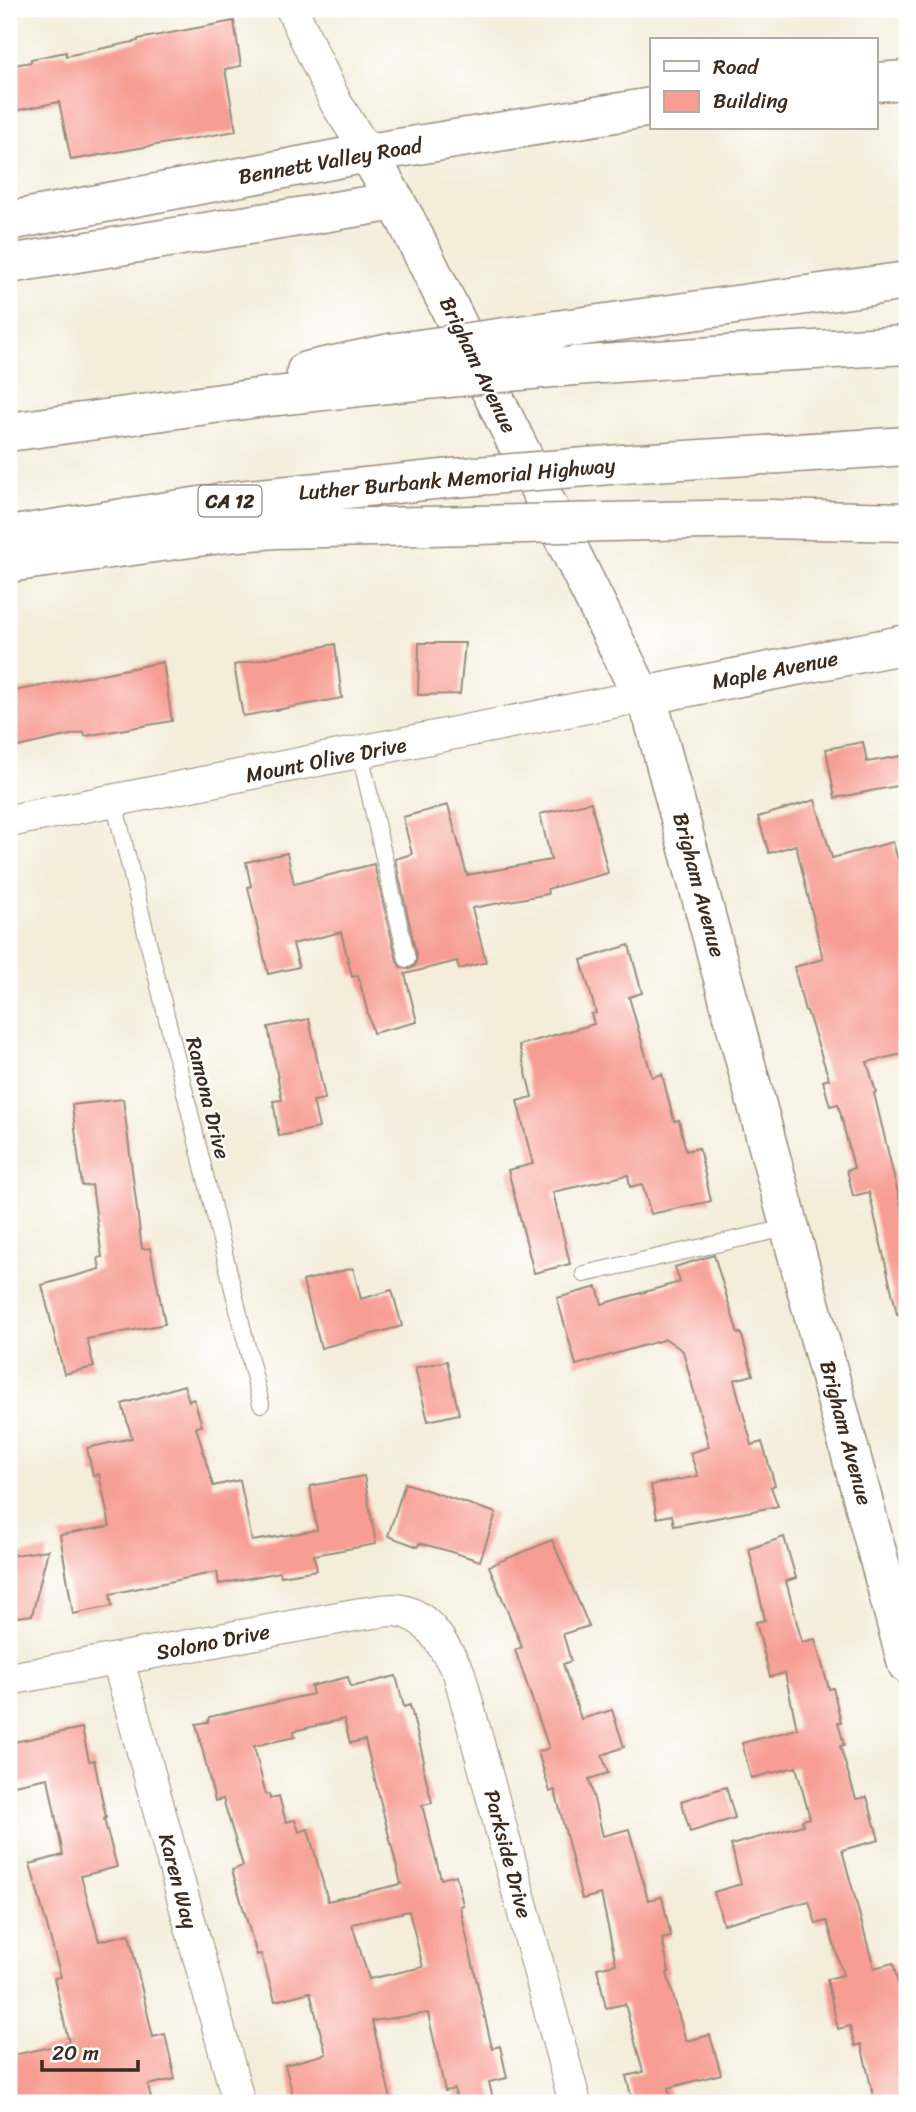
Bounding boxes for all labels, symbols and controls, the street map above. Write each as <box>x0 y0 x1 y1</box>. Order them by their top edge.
legend <box>650 38 878 130</box>
text: Road <box>713 48 760 86</box>
text: Building <box>713 82 789 120</box>
street label: Bennett Valley Road <box>235 126 427 196</box>
street label: Brigham Avenue <box>428 290 528 440</box>
street label: Luther Burbank Memorial Highway <box>297 446 617 512</box>
road number: CA 12 <box>198 486 262 516</box>
street label: Maple Avenue <box>709 639 842 701</box>
street label: Mount Olive Drive <box>242 726 410 794</box>
street label: Brigham Avenue <box>661 808 737 962</box>
street label: Ramona Drive <box>174 1033 242 1163</box>
street label: Brigham Avenue <box>808 1356 884 1510</box>
street label: Solono Drive <box>153 1612 273 1672</box>
street label: Parkside Drive <box>473 1786 543 1923</box>
street label: Karen Way <box>147 1829 209 1933</box>
scale bar <box>42 2028 138 2072</box>
text: 20 m <box>52 2034 99 2072</box>

